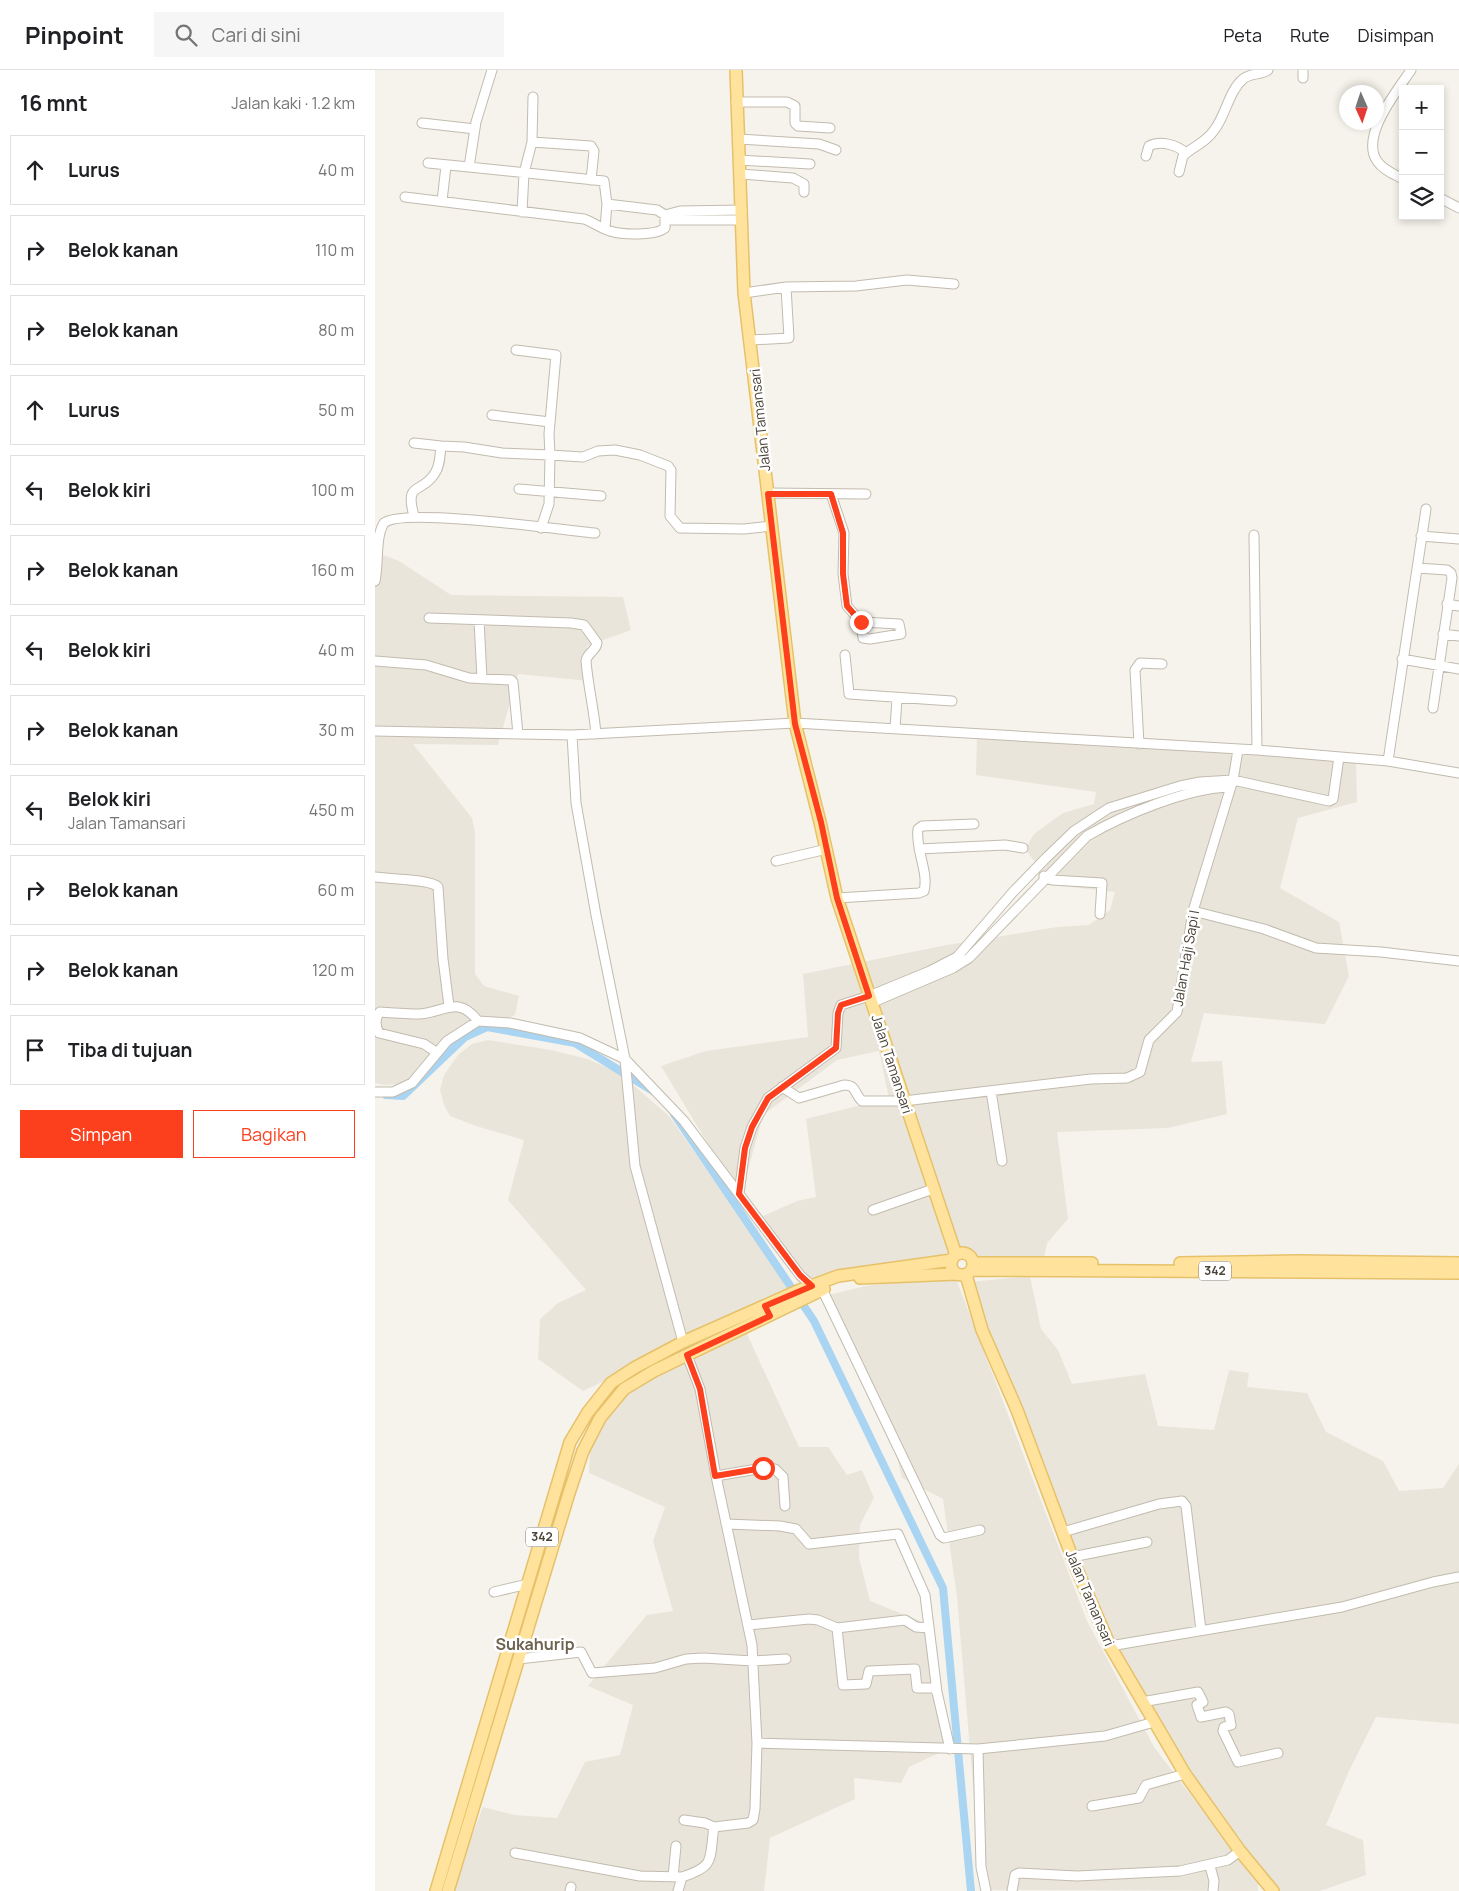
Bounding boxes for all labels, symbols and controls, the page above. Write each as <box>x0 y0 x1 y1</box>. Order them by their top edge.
search box <box>154 12 504 57</box>
text: Pinpoint <box>25 18 124 51</box>
icon: search <box>172 21 200 49</box>
text: Cari di sini <box>212 22 301 48</box>
text: Peta <box>1223 23 1262 47</box>
text: Rute <box>1290 23 1329 47</box>
text: Disimpan <box>1357 23 1434 47</box>
north arrow <box>1339 85 1384 130</box>
map controls <box>1399 85 1444 220</box>
button: + <box>1399 85 1444 130</box>
text: 16 mnt <box>20 89 88 117</box>
text: Jalan kaki · 1.2 km <box>231 92 355 114</box>
button: − <box>1399 130 1444 175</box>
icon: ahead <box>21 156 49 184</box>
text: Lurus <box>68 157 120 183</box>
text: 40 m <box>318 159 354 181</box>
button: layers <box>1399 175 1444 220</box>
icon: right <box>21 236 49 264</box>
text: Belok kanan <box>68 237 178 263</box>
text: 110 m <box>315 239 354 261</box>
icon: right <box>21 316 49 344</box>
text: Belok kanan <box>68 317 178 343</box>
text: 80 m <box>318 319 354 341</box>
street label: Jalan Tamansari <box>745 368 774 472</box>
icon: ahead <box>21 396 49 424</box>
text: Lurus <box>68 397 120 423</box>
text: 50 m <box>318 399 354 421</box>
icon: left <box>21 476 49 504</box>
text: Belok kiri <box>68 477 151 503</box>
text: 100 m <box>311 479 354 501</box>
icon: right <box>21 556 49 584</box>
text: Belok kanan <box>68 557 178 583</box>
text: 160 m <box>311 559 354 581</box>
route end <box>850 611 873 634</box>
icon: left <box>21 636 49 664</box>
text: Belok kiri <box>68 637 151 663</box>
text: 40 m <box>318 639 354 661</box>
icon: right <box>21 716 49 744</box>
text: Belok kanan <box>68 717 178 743</box>
text: 30 m <box>319 719 354 741</box>
text: Belok kiri <box>68 786 151 812</box>
icon: left <box>21 796 49 824</box>
text: 450 m <box>309 799 354 821</box>
text: Jalan Tamansari <box>68 812 186 834</box>
icon: right <box>21 876 49 904</box>
text: Belok kanan <box>68 877 178 903</box>
text: 60 m <box>318 879 354 901</box>
street label: Jalan Haji Sapi I <box>1168 908 1203 1008</box>
icon: right <box>21 956 49 984</box>
text: Belok kanan <box>68 957 178 983</box>
text: 120 m <box>312 959 354 981</box>
street label: Jalan Tamansari <box>868 1012 917 1116</box>
icon: arrive <box>21 1036 49 1064</box>
text: Tiba di tujuan <box>68 1037 192 1063</box>
button: Simpan <box>20 1110 183 1158</box>
button: Bagikan <box>193 1110 355 1158</box>
road number: 342 <box>1199 1262 1231 1280</box>
route start <box>752 1457 775 1480</box>
road number: 342 <box>526 1528 558 1546</box>
street label: Jalan Tamansari <box>1062 1547 1119 1649</box>
district label: Sukahurip <box>495 1633 575 1655</box>

